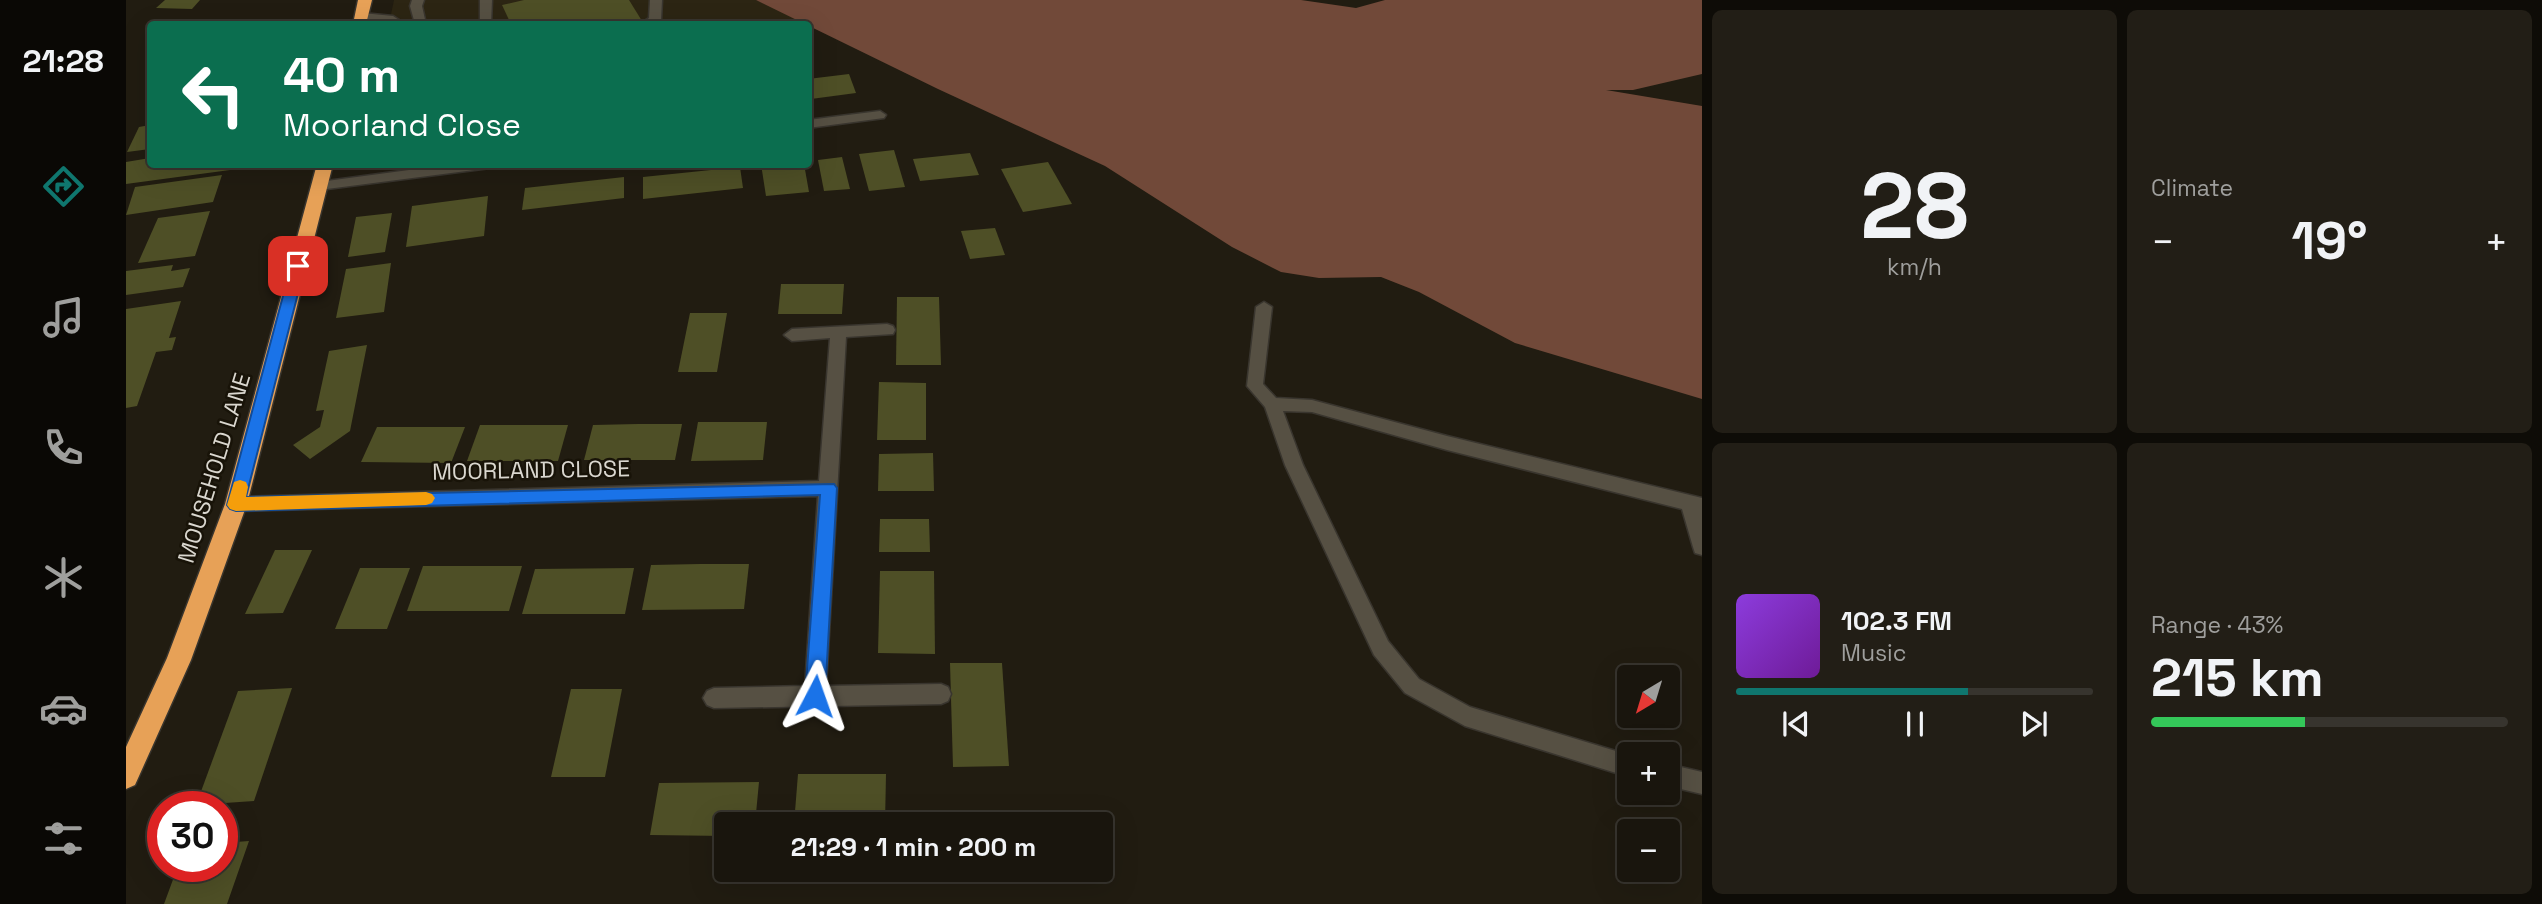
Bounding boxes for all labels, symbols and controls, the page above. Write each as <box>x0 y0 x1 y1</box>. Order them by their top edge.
text: 21:28 <box>22 41 104 81</box>
text: 40 m <box>283 44 400 106</box>
icon: left <box>168 49 259 140</box>
text: Moorland Close <box>283 105 521 145</box>
text: 28 <box>1860 148 1969 265</box>
icon: directions <box>39 162 88 211</box>
text: Climate <box>2151 173 2233 203</box>
text: 19° <box>2291 208 2368 274</box>
text: − <box>2151 218 2175 266</box>
text: + <box>2484 218 2508 266</box>
pin <box>268 236 328 296</box>
icon: arrive <box>279 247 317 285</box>
text: km/h <box>1887 252 1942 282</box>
icon: music <box>39 293 88 342</box>
street label: MOUSEHOLD LANE <box>171 369 257 567</box>
icon: phone <box>39 423 88 472</box>
street label: MOORLAND CLOSE <box>432 453 630 487</box>
icon: climate <box>39 553 88 602</box>
text: 102.3 FM <box>1841 604 1952 638</box>
text: Range · 43% <box>2151 610 2283 640</box>
text: Music <box>1841 638 1906 668</box>
text: 215 km <box>2151 645 2324 711</box>
position arrow <box>778 659 852 733</box>
north arrow <box>1617 665 1680 728</box>
map controls <box>1617 665 1680 882</box>
icon: car <box>39 684 88 733</box>
icon: previous <box>1777 705 1815 743</box>
icon: pause <box>1896 705 1934 743</box>
icon: next <box>2015 705 2053 743</box>
button: + <box>1617 742 1680 805</box>
speed limit sign: 30 <box>147 791 238 882</box>
icon: filters <box>39 814 88 863</box>
button: − <box>1617 819 1680 882</box>
text: 21:29 · 1 min · 200 m <box>791 830 1036 864</box>

